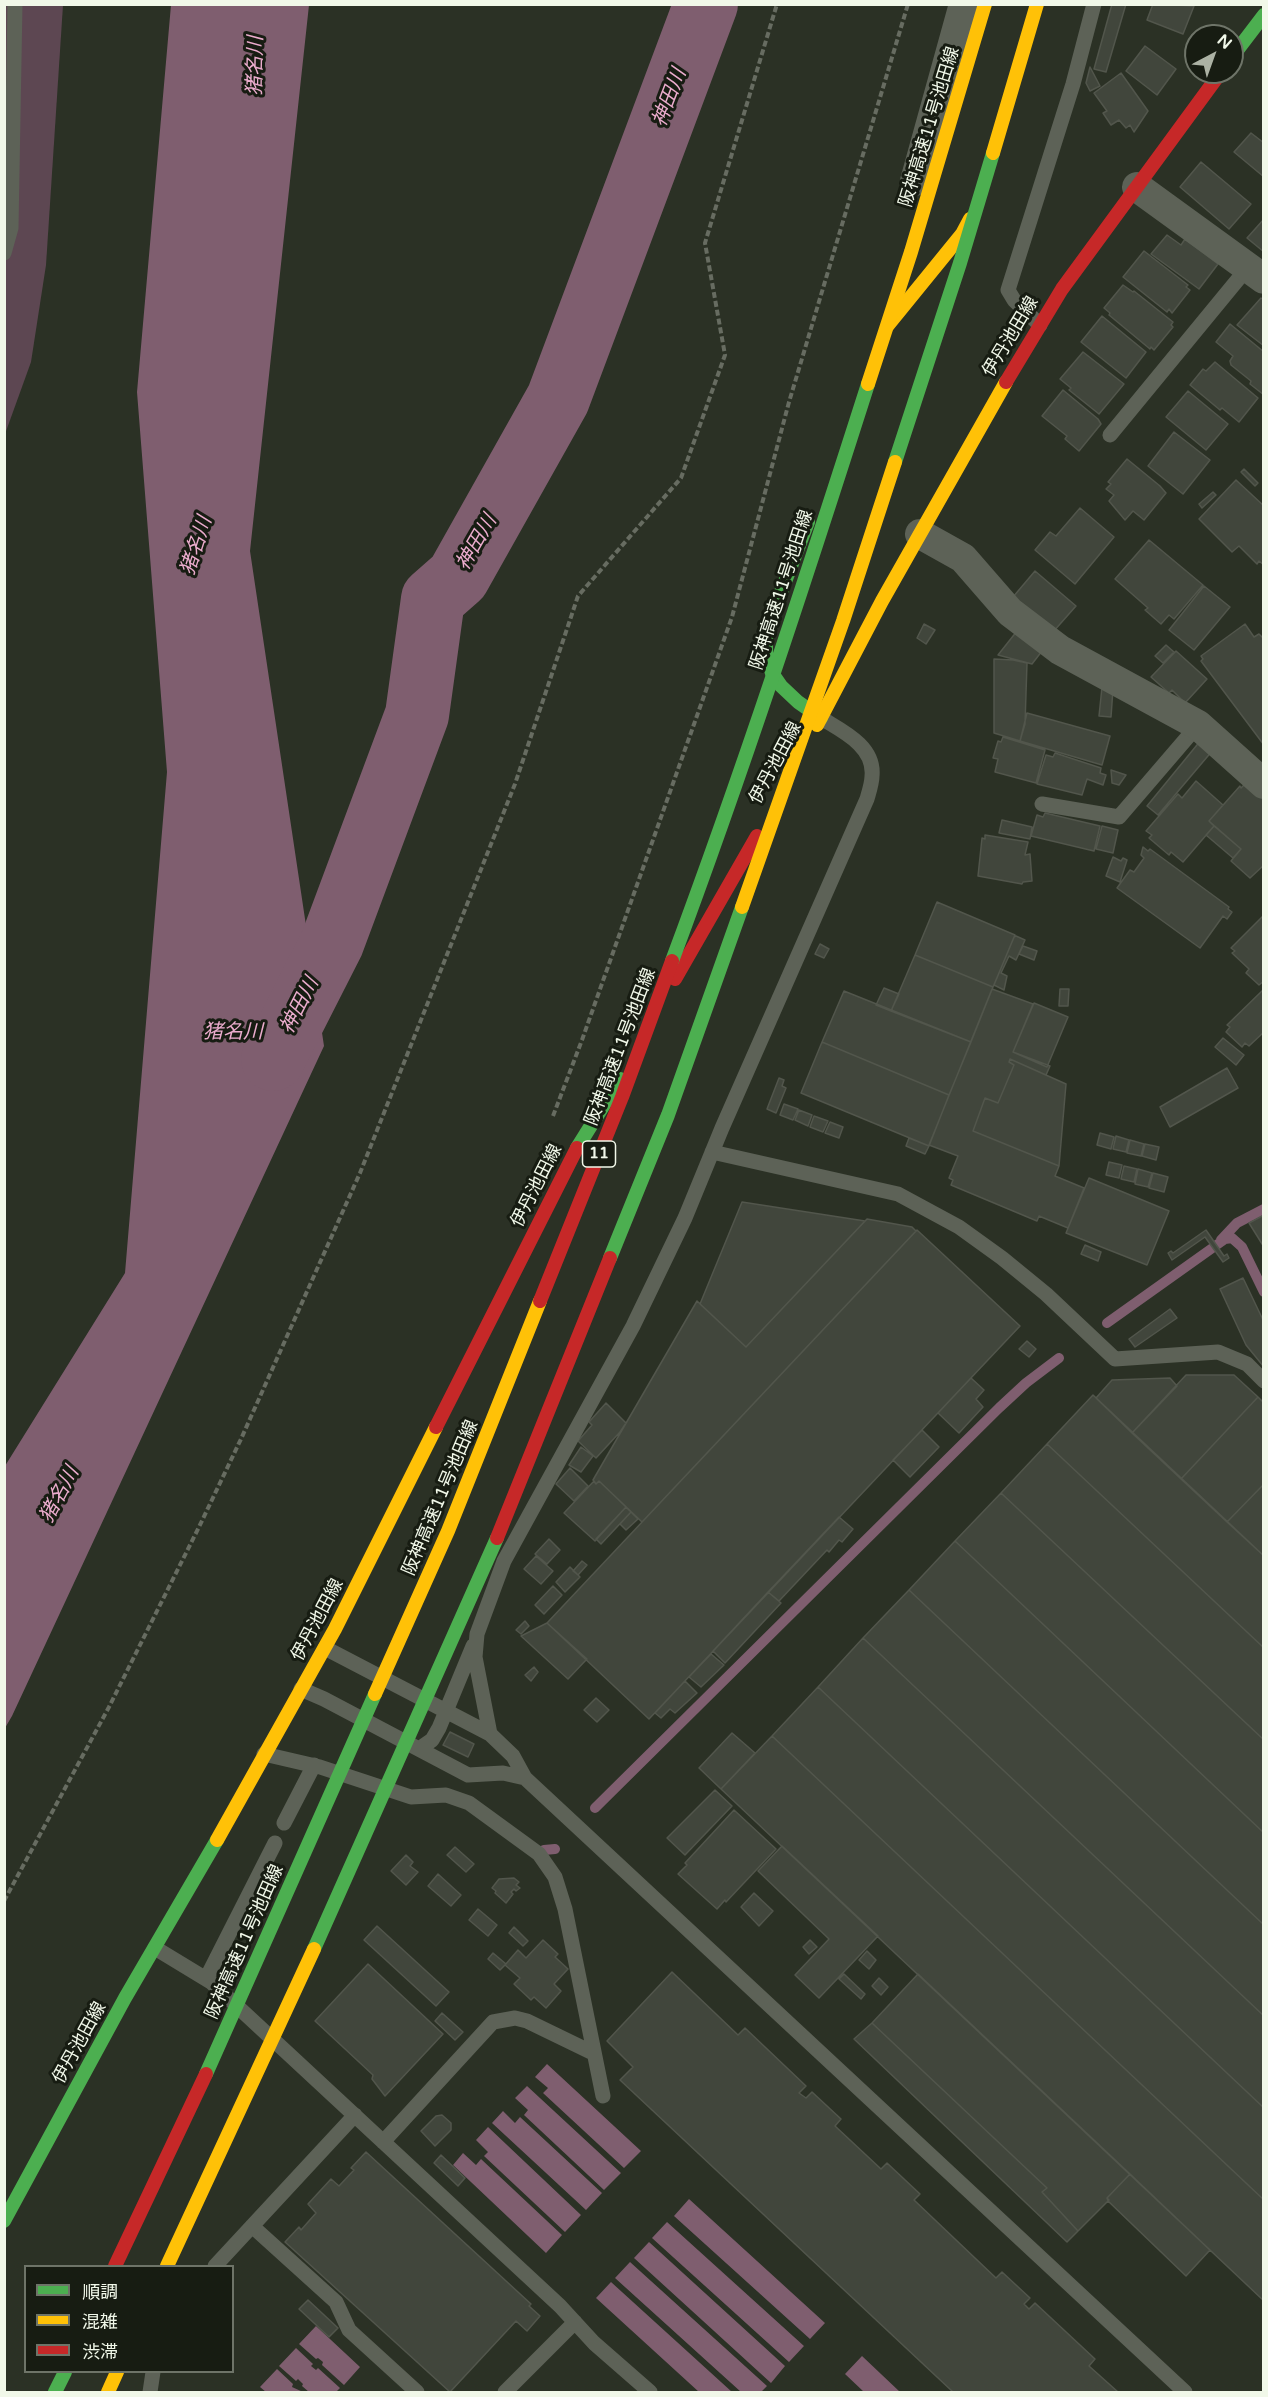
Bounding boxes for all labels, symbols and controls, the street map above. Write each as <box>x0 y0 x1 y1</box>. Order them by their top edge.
north arrow <box>1184 24 1244 84</box>
text: N <box>1213 30 1236 54</box>
water label: 猪名川 <box>243 36 269 96</box>
street label: 阪神高速11号池田線 <box>895 44 965 210</box>
water label: 神田川 <box>648 66 692 130</box>
street label: 伊丹池田線 <box>979 293 1043 381</box>
street label: 阪神高速11号池田線 <box>746 507 818 673</box>
water label: 神田川 <box>452 511 502 575</box>
water label: 猪名川 <box>176 514 218 578</box>
street label: 伊丹池田線 <box>745 718 807 808</box>
street label: 阪神高速11号池田線 <box>581 965 661 1129</box>
water label: 神田川 <box>276 974 324 1038</box>
water label: 猪名川 <box>203 1021 263 1045</box>
street label: 伊丹池田線 <box>507 1141 567 1231</box>
road number: 11 <box>582 1141 616 1167</box>
street label: 阪神高速11号池田線 <box>399 1417 483 1579</box>
water label: 猪名川 <box>35 1463 85 1527</box>
street label: 伊丹池田線 <box>287 1575 349 1665</box>
street label: 阪神高速11号池田線 <box>201 1862 289 2022</box>
street label: 伊丹池田線 <box>49 1998 111 2088</box>
legend <box>24 2265 234 2373</box>
text: 順調 <box>82 2281 118 2303</box>
text: 混雑 <box>82 2311 118 2333</box>
text: 渋滞 <box>82 2341 118 2363</box>

